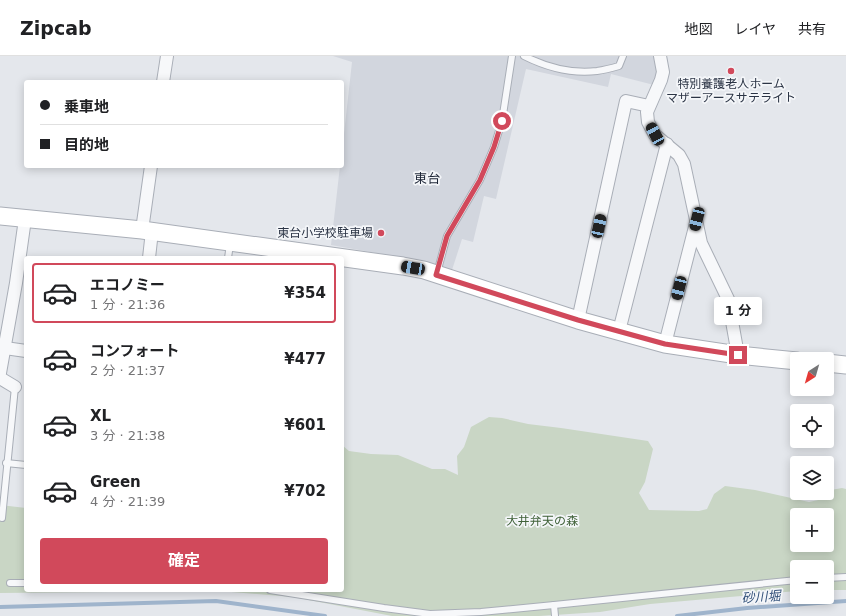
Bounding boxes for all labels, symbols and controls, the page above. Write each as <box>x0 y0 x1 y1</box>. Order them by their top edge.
text: Zipcab <box>20 17 92 39</box>
text: 地図 <box>684 21 712 37</box>
text: レイヤ <box>734 21 776 37</box>
text: 共有 <box>798 21 826 37</box>
marker: 特別養護老人ホーム マザーアースサテライト <box>726 66 736 76</box>
place label: 特別養護老人ホーム マザーアースサテライト <box>666 77 796 105</box>
text: 乗車地 <box>64 98 109 116</box>
route start <box>493 112 511 130</box>
car <box>644 121 666 147</box>
text: 目的地 <box>64 136 109 154</box>
district label: 東台 <box>414 171 440 186</box>
car <box>688 206 706 232</box>
car <box>591 213 607 239</box>
place label: 東台小学校駐車場 <box>277 226 373 240</box>
marker: 東台小学校駐車場 <box>376 228 386 238</box>
car <box>400 260 426 276</box>
icon: car <box>42 275 78 311</box>
car <box>670 275 688 301</box>
text: エコノミー <box>90 276 165 294</box>
text: ¥354 <box>284 284 326 302</box>
text: 1 分 · 21:36 <box>90 297 165 312</box>
callout: 1 分 <box>714 297 762 325</box>
text: 1 分 <box>725 303 751 318</box>
icon: car <box>42 341 78 377</box>
text: コンフォート <box>90 342 180 360</box>
route end <box>729 346 747 364</box>
text: ¥477 <box>284 350 326 368</box>
north arrow <box>790 352 834 396</box>
map controls <box>790 352 834 604</box>
text: 2 分 · 21:37 <box>90 363 165 378</box>
button: locate <box>790 404 834 448</box>
icon: car <box>42 407 78 443</box>
text: XL <box>90 407 111 425</box>
text: ¥601 <box>284 416 326 434</box>
text: 3 分 · 21:38 <box>90 428 165 443</box>
button: layers <box>790 456 834 500</box>
icon: car <box>42 473 78 509</box>
text: Green <box>90 473 141 491</box>
text: ¥702 <box>284 482 326 500</box>
text: 4 分 · 21:39 <box>90 494 165 509</box>
button: + <box>790 508 834 552</box>
park label: 大井弁天の森 <box>506 514 578 528</box>
button: 確定 <box>40 538 328 584</box>
button: − <box>790 560 834 604</box>
water label: 砂川堀 <box>741 588 783 606</box>

